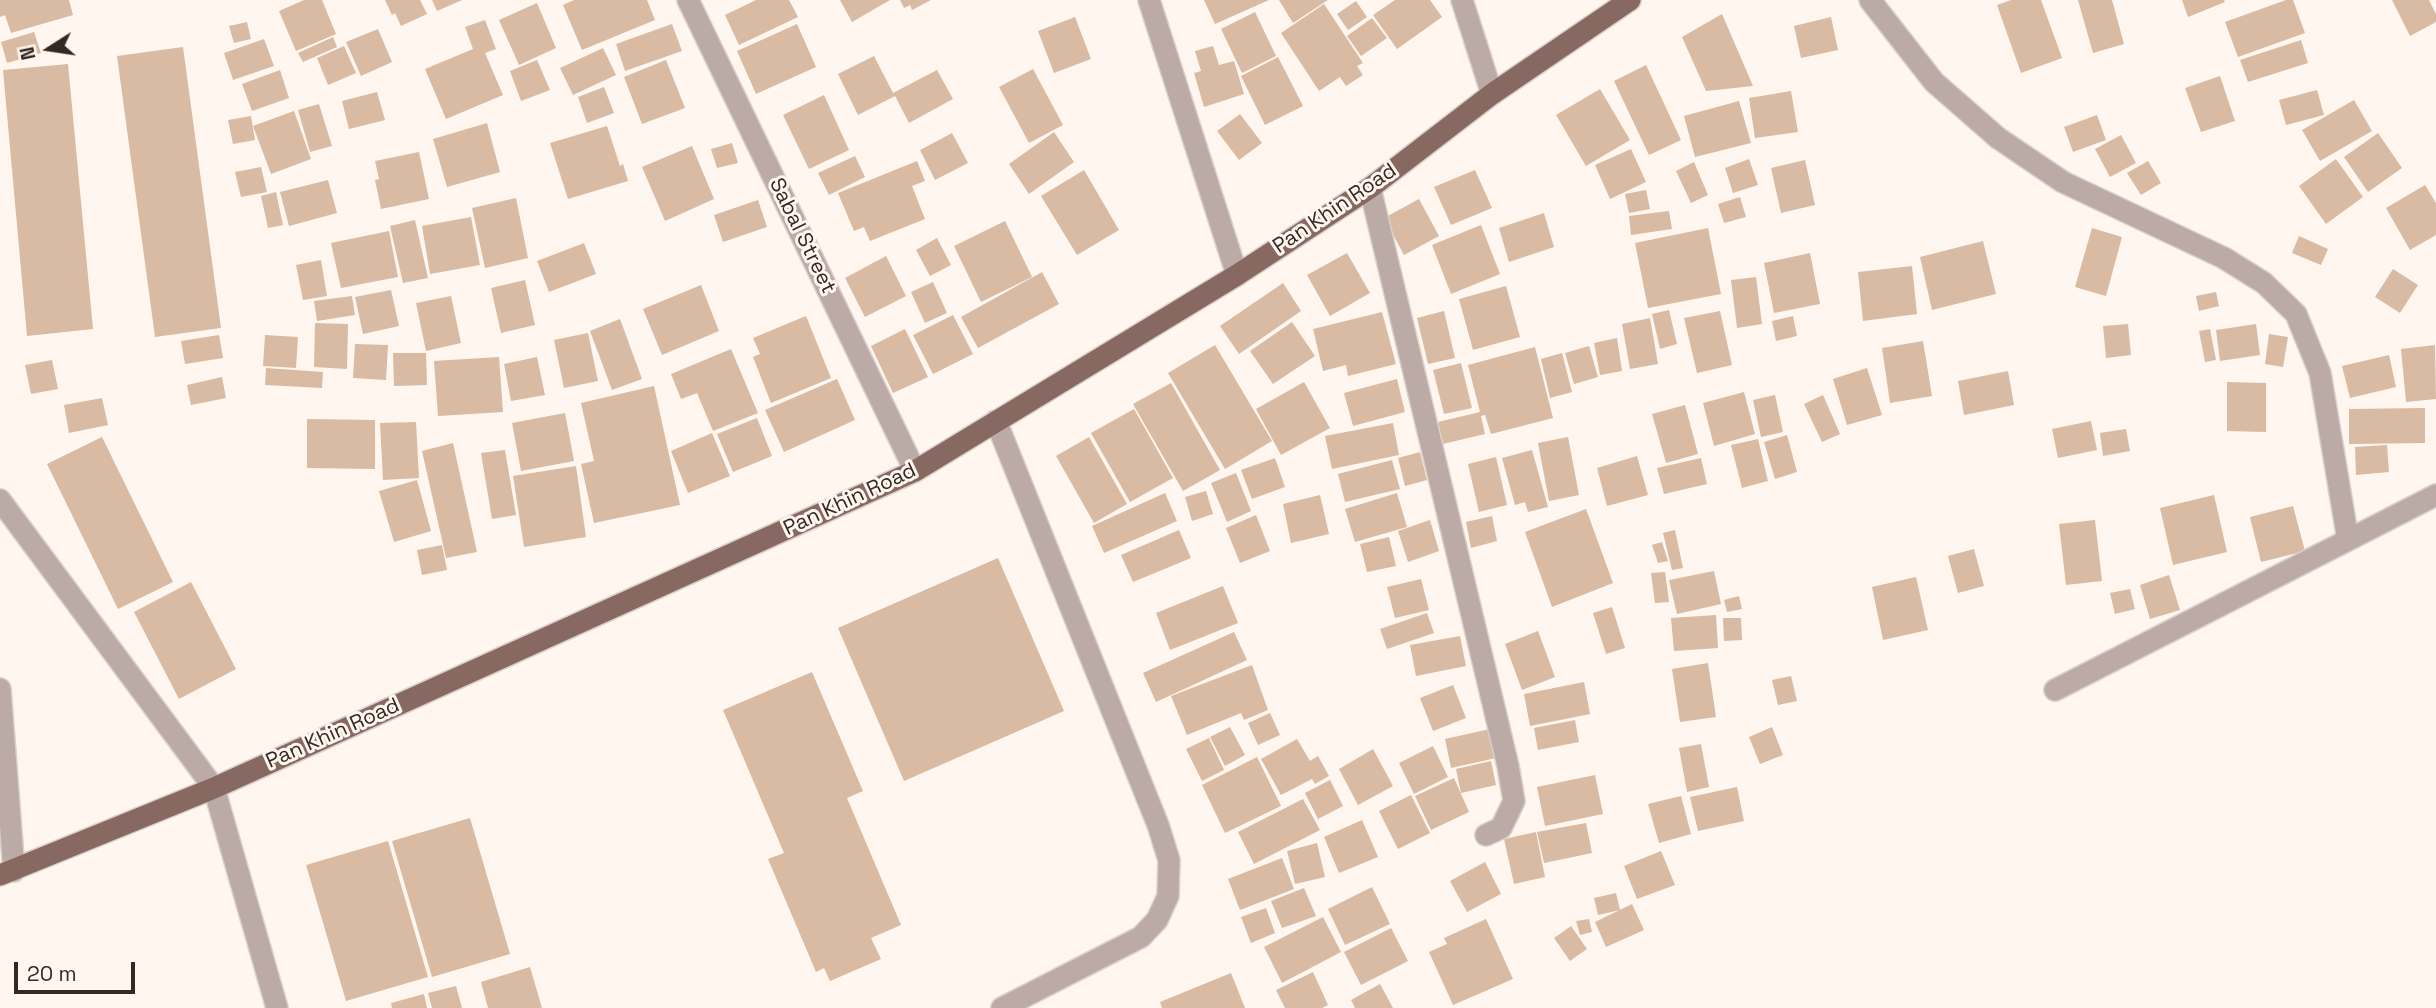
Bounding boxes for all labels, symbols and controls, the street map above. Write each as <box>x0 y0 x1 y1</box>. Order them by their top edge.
north arrow <box>14 14 84 84</box>
text: N <box>14 45 42 62</box>
street label: Pan Khin Road <box>1269 158 1401 260</box>
street label: Sabal Street <box>763 174 841 298</box>
street label: Pan Khin Road <box>780 458 920 542</box>
street label: Pan Khin Road <box>262 693 404 775</box>
scale bar <box>18 948 138 992</box>
text: 20 m <box>27 960 77 987</box>

